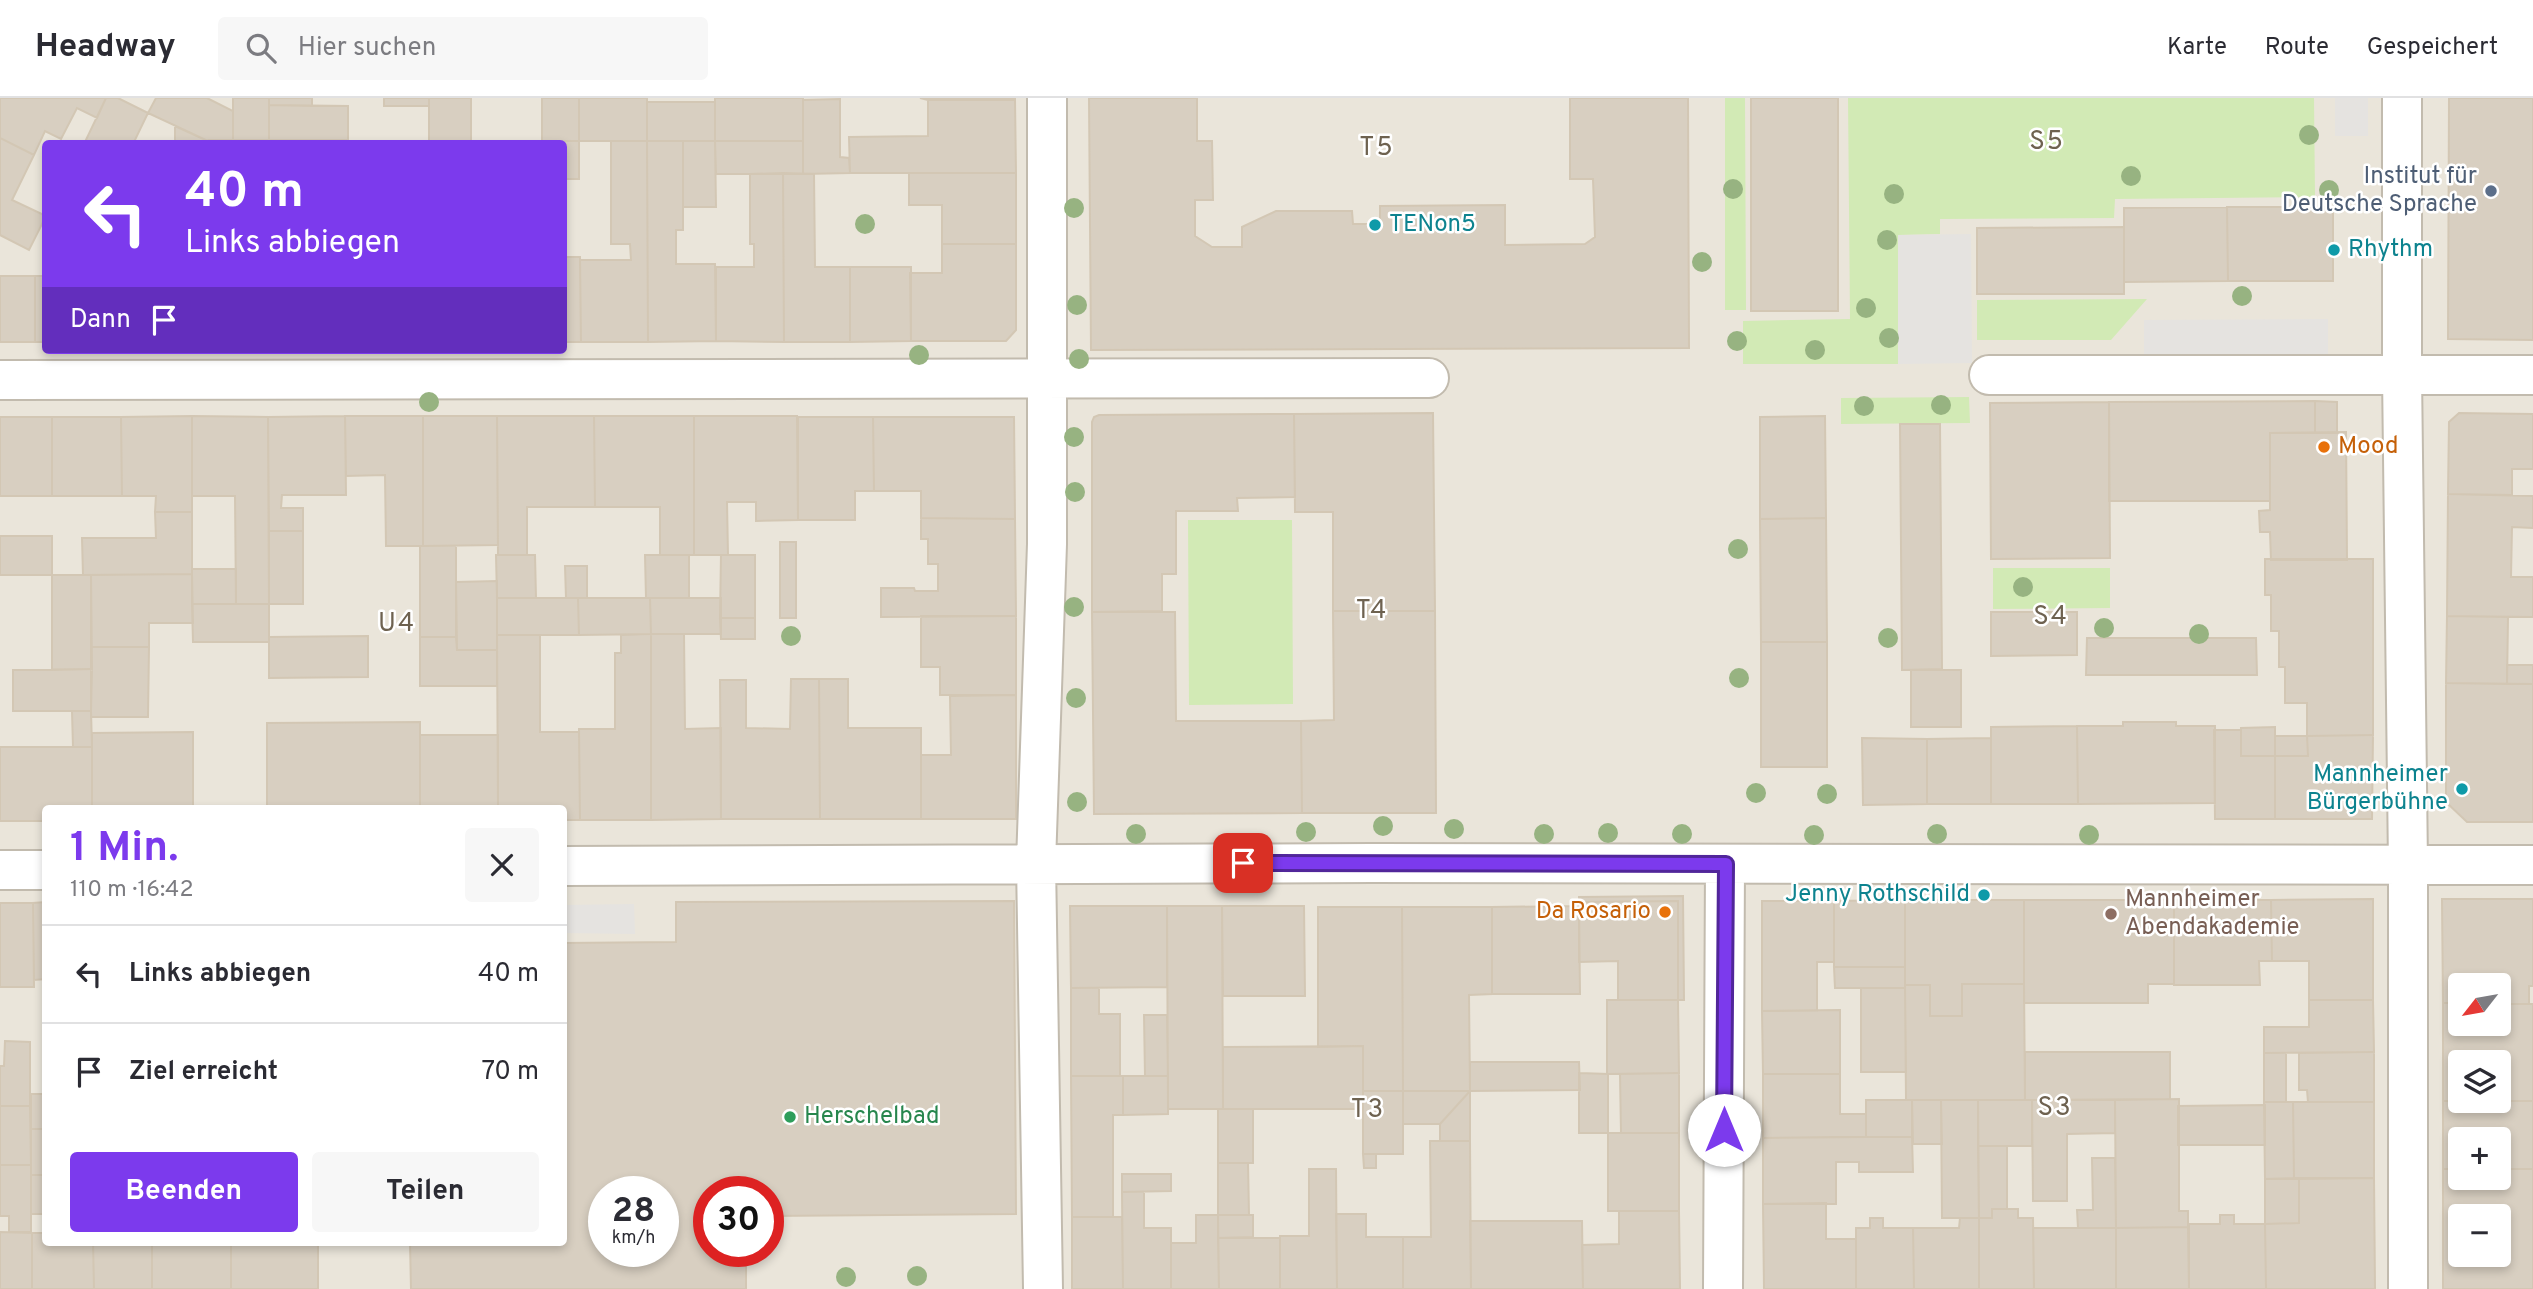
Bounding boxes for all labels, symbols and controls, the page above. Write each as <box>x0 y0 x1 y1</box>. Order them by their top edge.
search box <box>218 17 708 80</box>
text: Headway <box>35 27 176 69</box>
icon: search <box>242 29 280 67</box>
text: Hier suchen <box>298 32 436 65</box>
text: Karte <box>2167 33 2227 63</box>
text: Route <box>2265 33 2329 63</box>
text: Gespeichert <box>2367 33 2498 63</box>
district label: S5 <box>2029 126 2065 159</box>
district label: T5 <box>1359 132 1395 165</box>
place label: Institut für Deutsche Sprache <box>2282 162 2477 220</box>
text: 40 m <box>185 163 304 225</box>
icon: left <box>70 168 161 259</box>
marker: Institut für Deutsche Sprache <box>2483 183 2499 199</box>
place label: TENon5 <box>1389 210 1476 240</box>
marker: TENon5 <box>1367 217 1383 233</box>
text: Links abbiegen <box>185 224 400 264</box>
place label: Rhythm <box>2348 235 2433 265</box>
marker: Rhythm <box>2326 242 2342 258</box>
icon: arrive <box>145 301 183 339</box>
text: Dann <box>70 304 131 337</box>
place label: Mood <box>2338 432 2398 462</box>
marker: Mood <box>2316 439 2332 455</box>
district label: T4 <box>1356 595 1388 628</box>
district label: S4 <box>2033 601 2069 634</box>
district label: U4 <box>378 608 416 641</box>
place label: Mannheimer Bürgerbühne <box>2307 760 2448 818</box>
marker: Mannheimer Bürgerbühne <box>2454 781 2470 797</box>
text: 1 Min. <box>70 823 179 876</box>
button: close <box>465 828 539 902</box>
pin <box>1213 833 1273 893</box>
icon: arrive <box>1224 844 1262 882</box>
text: 110 m · 16:42 <box>70 876 193 905</box>
place label: Jenny Rothschild <box>1785 880 1970 910</box>
place label: Mannheimer Abendakademie <box>2125 885 2299 943</box>
marker: Jenny Rothschild <box>1976 887 1992 903</box>
place label: Da Rosario <box>1536 897 1651 927</box>
marker: Da Rosario <box>1657 904 1673 920</box>
marker: Mannheimer Abendakademie <box>2103 906 2119 922</box>
icon: left <box>70 955 108 993</box>
text: Links abbiegen <box>129 958 311 991</box>
text: 40 m <box>478 958 539 991</box>
north arrow <box>2448 973 2511 1036</box>
map controls <box>2448 973 2511 1267</box>
button: layers <box>2448 1050 2511 1113</box>
icon: arrive <box>70 1053 108 1091</box>
text: Ziel erreicht <box>129 1056 278 1089</box>
text: 70 m <box>481 1056 539 1089</box>
district label: S3 <box>2037 1092 2073 1125</box>
position arrow <box>1687 1093 1761 1167</box>
district label: T3 <box>1351 1094 1385 1127</box>
place label: Herschelbad <box>804 1102 939 1132</box>
marker: Herschelbad <box>782 1109 798 1125</box>
button: + <box>2448 1127 2511 1190</box>
button: Beenden <box>70 1152 298 1232</box>
button: Teilen <box>312 1152 539 1232</box>
speed limit sign: 30 <box>693 1176 784 1267</box>
text: 28 <box>612 1190 655 1234</box>
button: − <box>2448 1204 2511 1267</box>
text: km/h <box>612 1227 655 1250</box>

